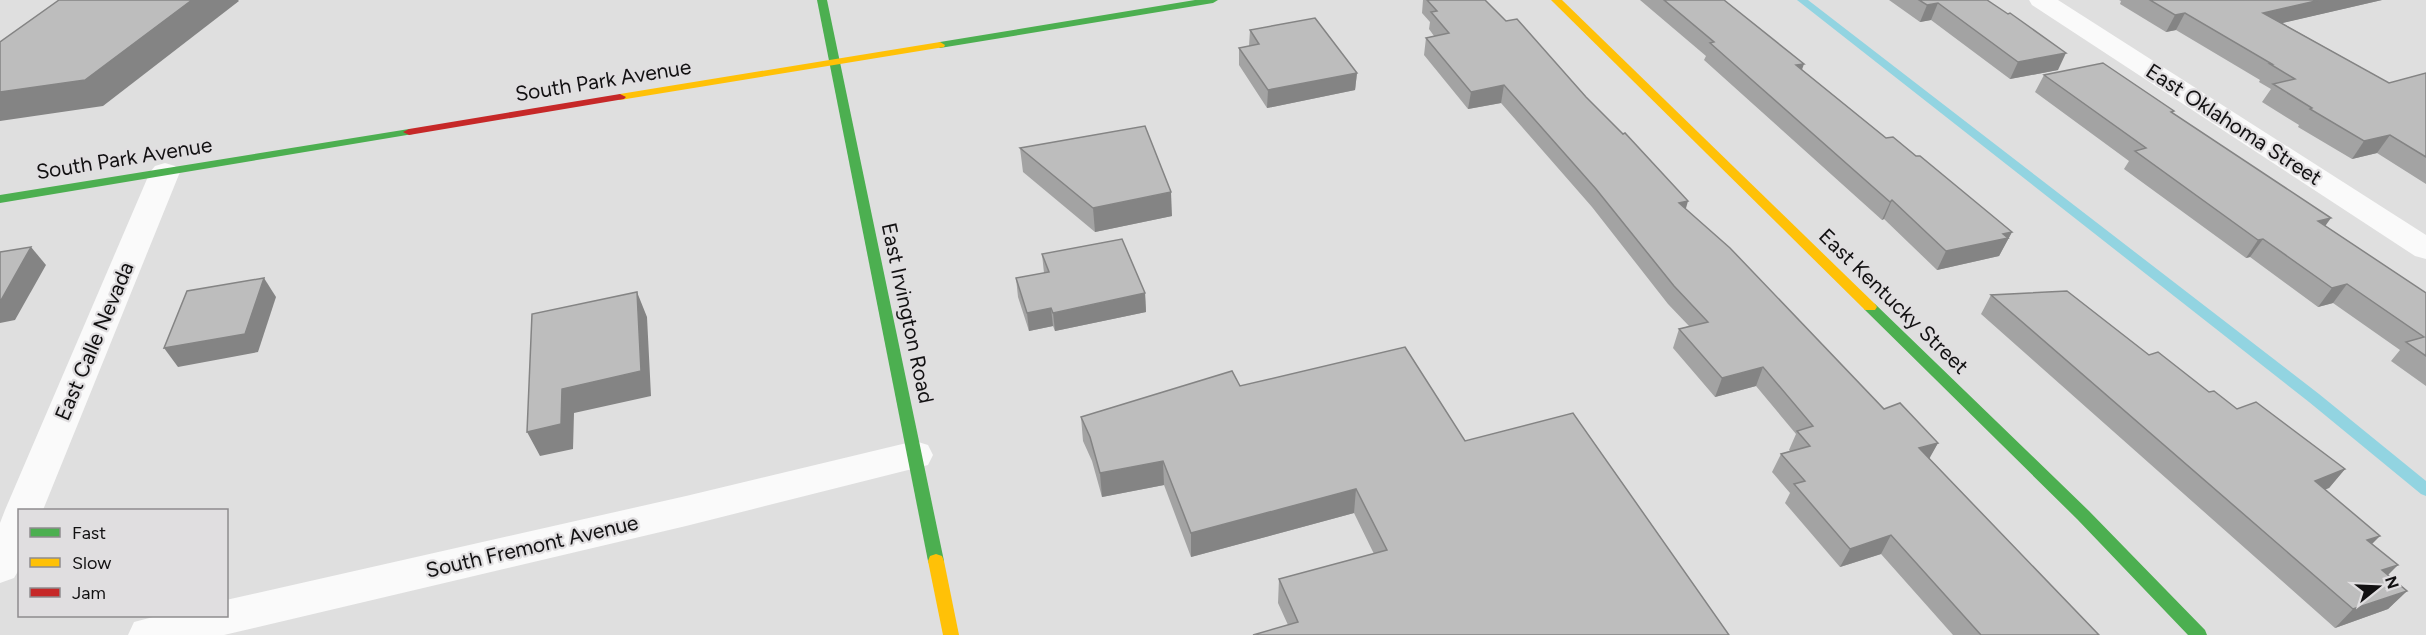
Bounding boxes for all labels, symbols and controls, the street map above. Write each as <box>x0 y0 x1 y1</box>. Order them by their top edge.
street label: South Park Avenue <box>513 54 693 106</box>
street label: East Oklahoma Street <box>2142 58 2327 190</box>
street label: South Park Avenue <box>34 132 214 184</box>
street label: East Irvington Road <box>877 220 939 406</box>
street label: East Kentucky Street <box>1814 223 1974 379</box>
street label: East Calle Nevada <box>49 258 139 424</box>
legend <box>18 509 228 617</box>
street label: South Fremont Avenue <box>423 509 641 583</box>
text: Fast <box>72 522 106 544</box>
text: Slow <box>72 552 111 574</box>
north arrow <box>2348 557 2408 617</box>
text: N <box>2381 574 2403 591</box>
text: Jam <box>72 582 106 604</box>

